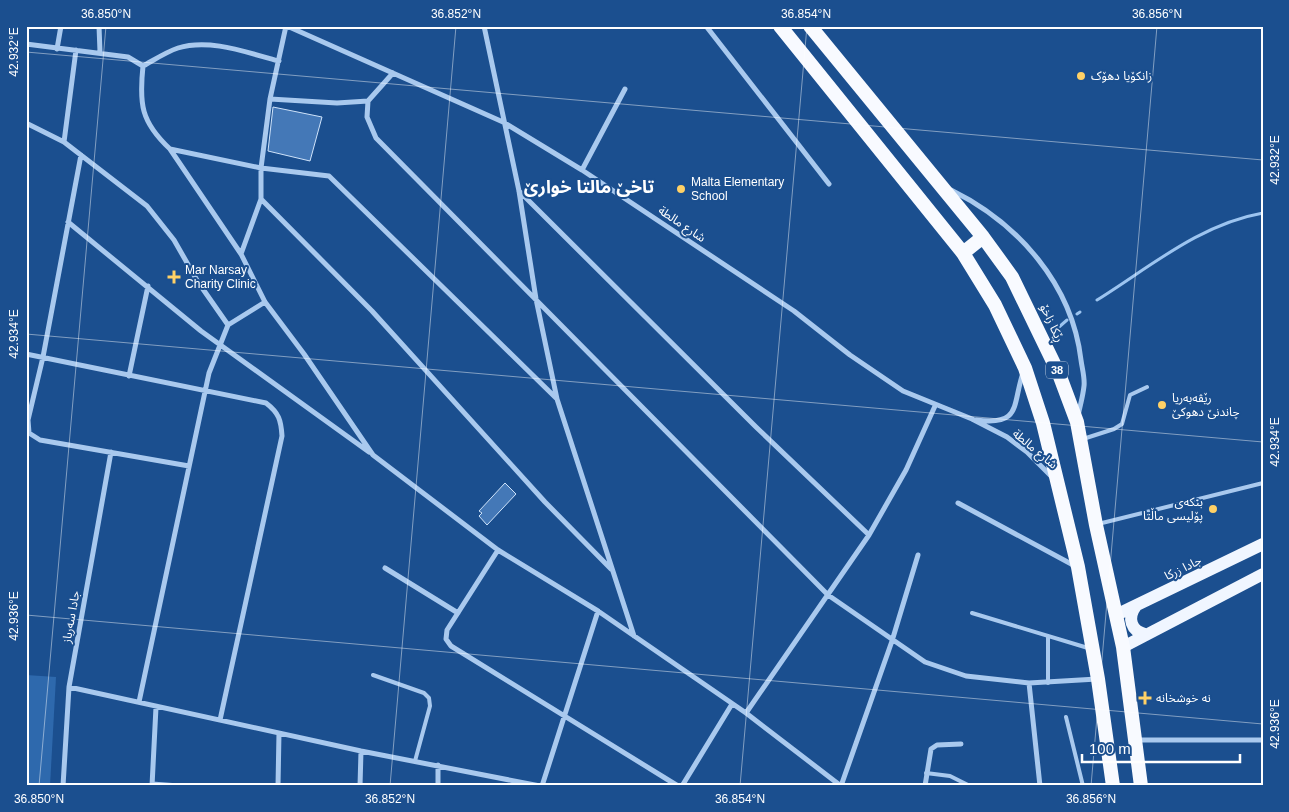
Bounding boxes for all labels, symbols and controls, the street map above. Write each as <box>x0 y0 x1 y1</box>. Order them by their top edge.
text: 36.850°N <box>81 7 131 21</box>
text: 36.852°N <box>431 7 481 21</box>
text: 36.854°N <box>781 7 831 21</box>
text: 36.856°N <box>1132 7 1182 21</box>
text: 42.932°E <box>7 27 21 77</box>
place label: زانکۆیا دهۆک <box>1091 69 1152 83</box>
marker: زانکۆیا دهۆک <box>1075 70 1087 82</box>
text: 42.932°E <box>1268 135 1282 185</box>
place label: Malta Elementary School <box>691 175 784 203</box>
district label: تاخێ مالتا خوارێ <box>524 177 655 198</box>
marker: Malta Elementary School <box>675 183 687 195</box>
street label: شارع مالطة <box>655 203 708 247</box>
place label: Mar Narsay Charity Clinic <box>185 263 256 291</box>
marker: Mar Narsay Charity Clinic <box>167 270 181 284</box>
street label: ڕێکا زاخۆ <box>1034 302 1067 346</box>
text: 42.934°E <box>7 309 21 359</box>
road number: 38 <box>1046 362 1068 378</box>
place label: رێڤەبەریا چاندنێ دهوکێ <box>1172 391 1240 420</box>
marker: رێڤەبەریا چاندنێ دهوکێ <box>1156 399 1168 411</box>
text: 42.934°E <box>1268 417 1282 467</box>
street label: شارع مالطة <box>1009 426 1060 473</box>
place label: بنکەی پۆلیسی ماڵتا <box>1143 495 1203 524</box>
marker: بنکەی پۆلیسی ماڵتا <box>1207 503 1219 515</box>
street label: جادا زرکا <box>1162 553 1204 583</box>
street label: جادا سەرباز <box>59 590 83 645</box>
text: 42.936°E <box>7 591 21 641</box>
marker: نه خوشخانه <box>1138 691 1152 705</box>
place label: نه خوشخانه <box>1156 691 1211 705</box>
text: 42.936°E <box>1268 699 1282 749</box>
scale bar <box>1082 732 1239 764</box>
text: 100 m <box>1089 740 1131 757</box>
text: 36.850°N <box>14 792 64 806</box>
text: 36.852°N <box>365 792 415 806</box>
text: 36.854°N <box>715 792 765 806</box>
text: 36.856°N <box>1066 792 1116 806</box>

